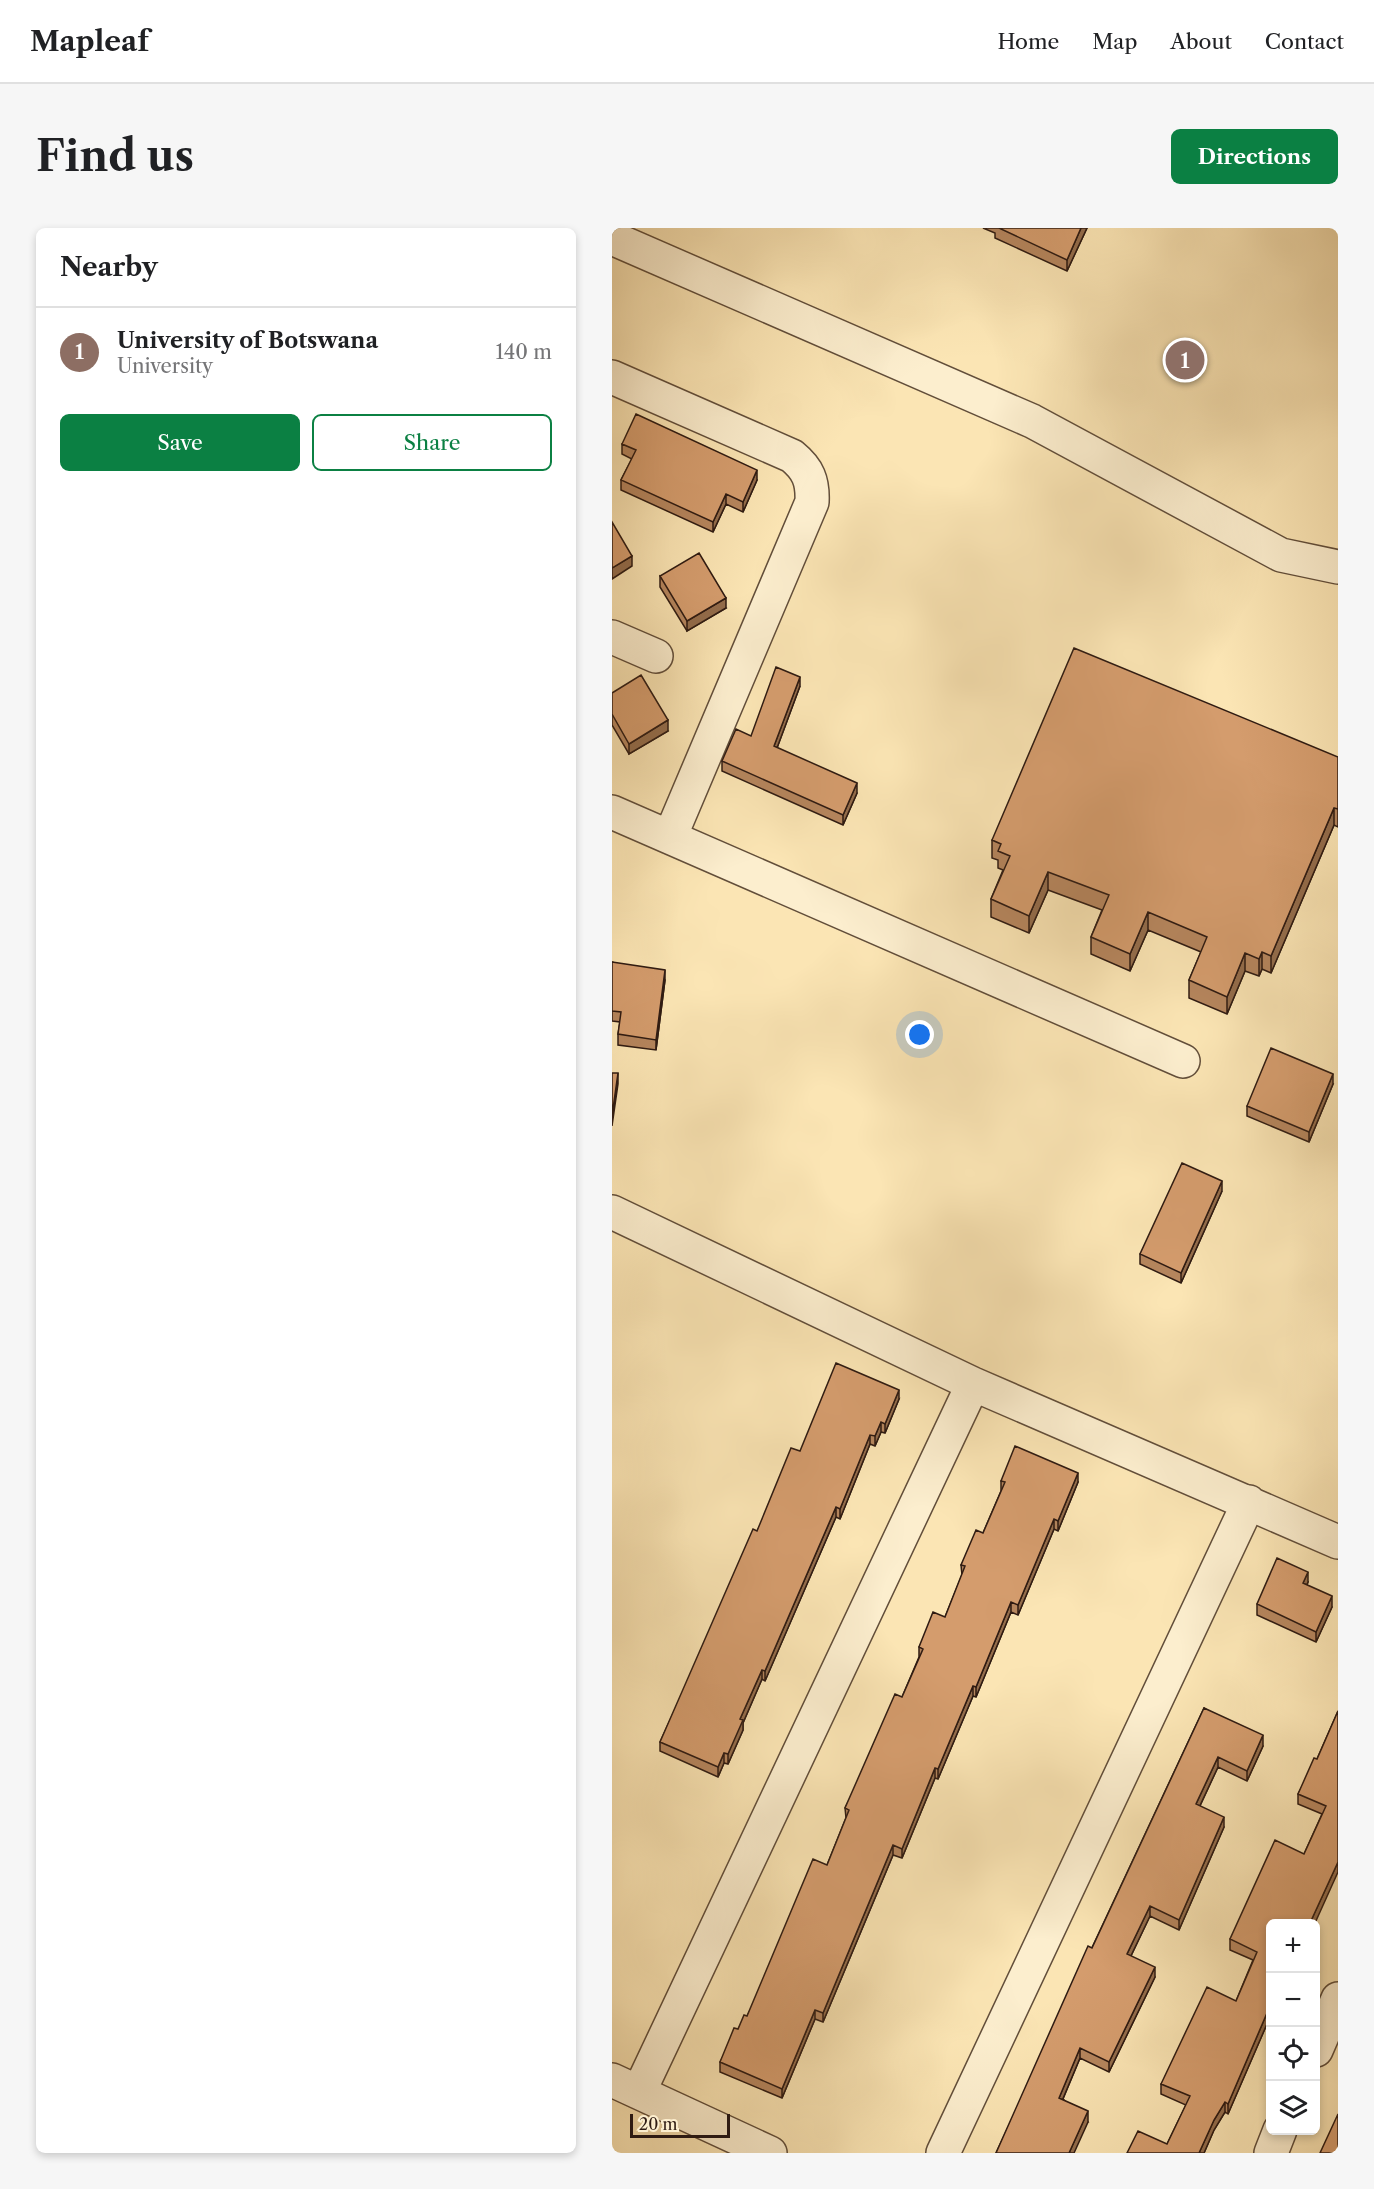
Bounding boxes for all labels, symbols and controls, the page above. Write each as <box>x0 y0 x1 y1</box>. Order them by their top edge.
text: Mapleaf <box>30 24 149 58</box>
text: Home <box>998 29 1059 54</box>
text: Map <box>1092 29 1137 54</box>
text: About <box>1170 29 1232 54</box>
text: Contact <box>1265 29 1344 54</box>
button: Directions <box>1171 129 1338 184</box>
text: Find us <box>36 130 194 182</box>
text: Nearby <box>60 251 158 283</box>
text: University of Botswana <box>117 327 378 354</box>
pin: 1 <box>1166 338 1204 382</box>
text: 1 <box>75 340 84 364</box>
text: 140 m <box>495 340 552 364</box>
text: University <box>117 354 213 378</box>
button: Save <box>60 414 300 471</box>
button: Share <box>312 414 552 471</box>
your location <box>905 1020 934 1049</box>
map controls <box>1266 1919 1320 2135</box>
button: + <box>1266 1919 1320 1973</box>
button: − <box>1266 1973 1320 2027</box>
button: locate <box>1266 2027 1320 2081</box>
button: layers <box>1266 2081 1320 2135</box>
scale bar <box>630 2111 730 2138</box>
text: 20 m <box>639 2114 678 2134</box>

